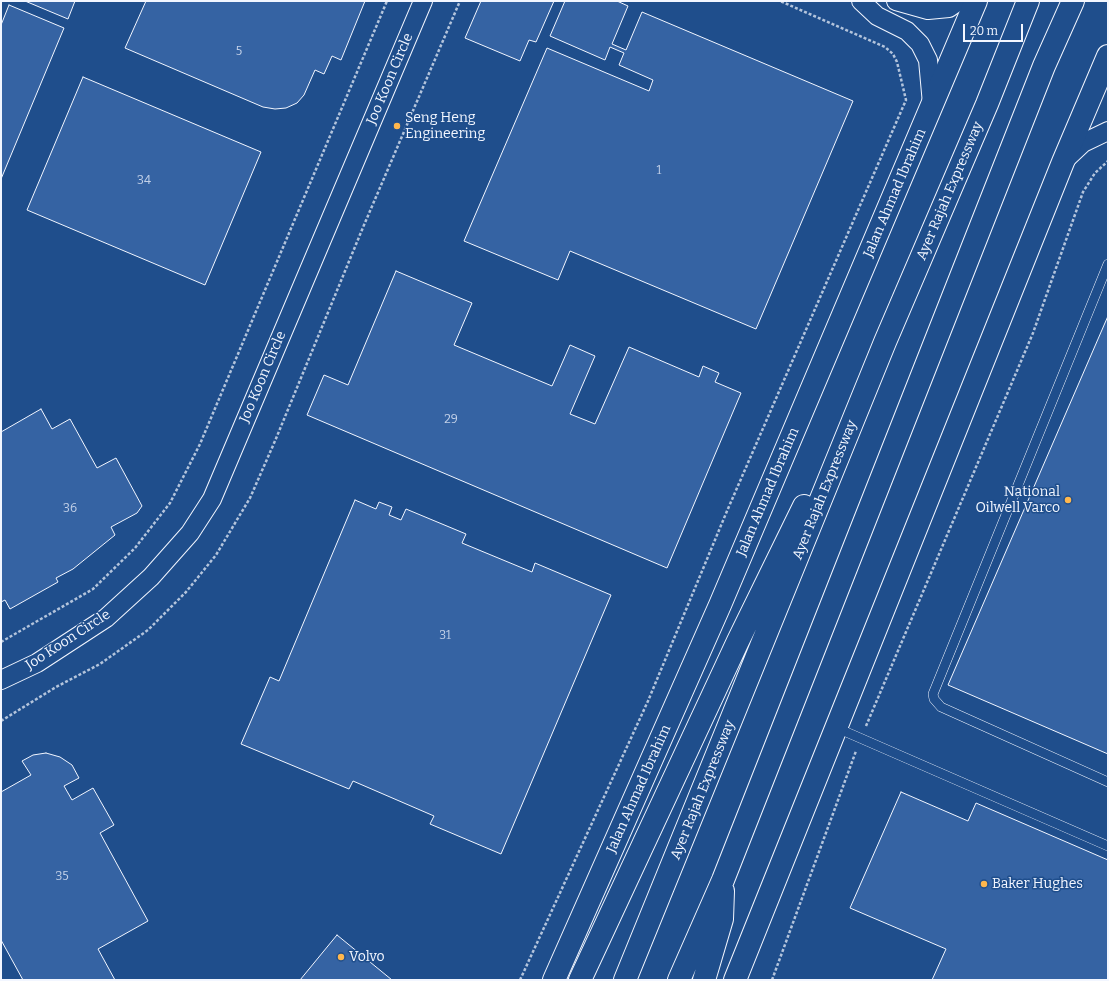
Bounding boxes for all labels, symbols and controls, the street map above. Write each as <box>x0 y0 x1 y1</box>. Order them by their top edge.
scale bar <box>965 16 1025 42</box>
text: 20 m <box>970 24 998 38</box>
street label: Joo Koon Circle <box>363 31 417 127</box>
house number: 5 <box>236 45 242 59</box>
place label: Seng Heng Engineering <box>405 110 485 142</box>
street label: Ayer Rajah Expressway <box>913 119 987 263</box>
marker: Seng Heng Engineering <box>392 121 402 131</box>
street label: Jalan Ahmad Ibrahim <box>860 126 930 260</box>
house number: 1 <box>657 164 661 178</box>
house number: 34 <box>137 174 151 188</box>
street label: Joo Koon Circle <box>236 329 290 425</box>
house number: 29 <box>444 413 458 427</box>
street label: Ayer Rajah Expressway <box>789 418 861 562</box>
street label: Jalan Ahmad Ibrahim <box>733 425 803 559</box>
place label: National Oilwell Varco <box>975 484 1060 516</box>
marker: National Oilwell Varco <box>1063 495 1073 505</box>
house number: 36 <box>63 502 77 516</box>
street label: Joo Koon Circle <box>22 606 114 674</box>
house number: 31 <box>439 629 451 643</box>
street label: Ayer Rajah Expressway <box>667 718 739 862</box>
street label: Jalan Ahmad Ibrahim <box>603 722 675 856</box>
house number: 35 <box>55 870 69 884</box>
place label: Baker Hughes <box>992 876 1083 892</box>
marker: Baker Hughes <box>979 879 989 889</box>
place label: Volvo <box>349 949 385 965</box>
marker: Volvo <box>336 952 346 962</box>

